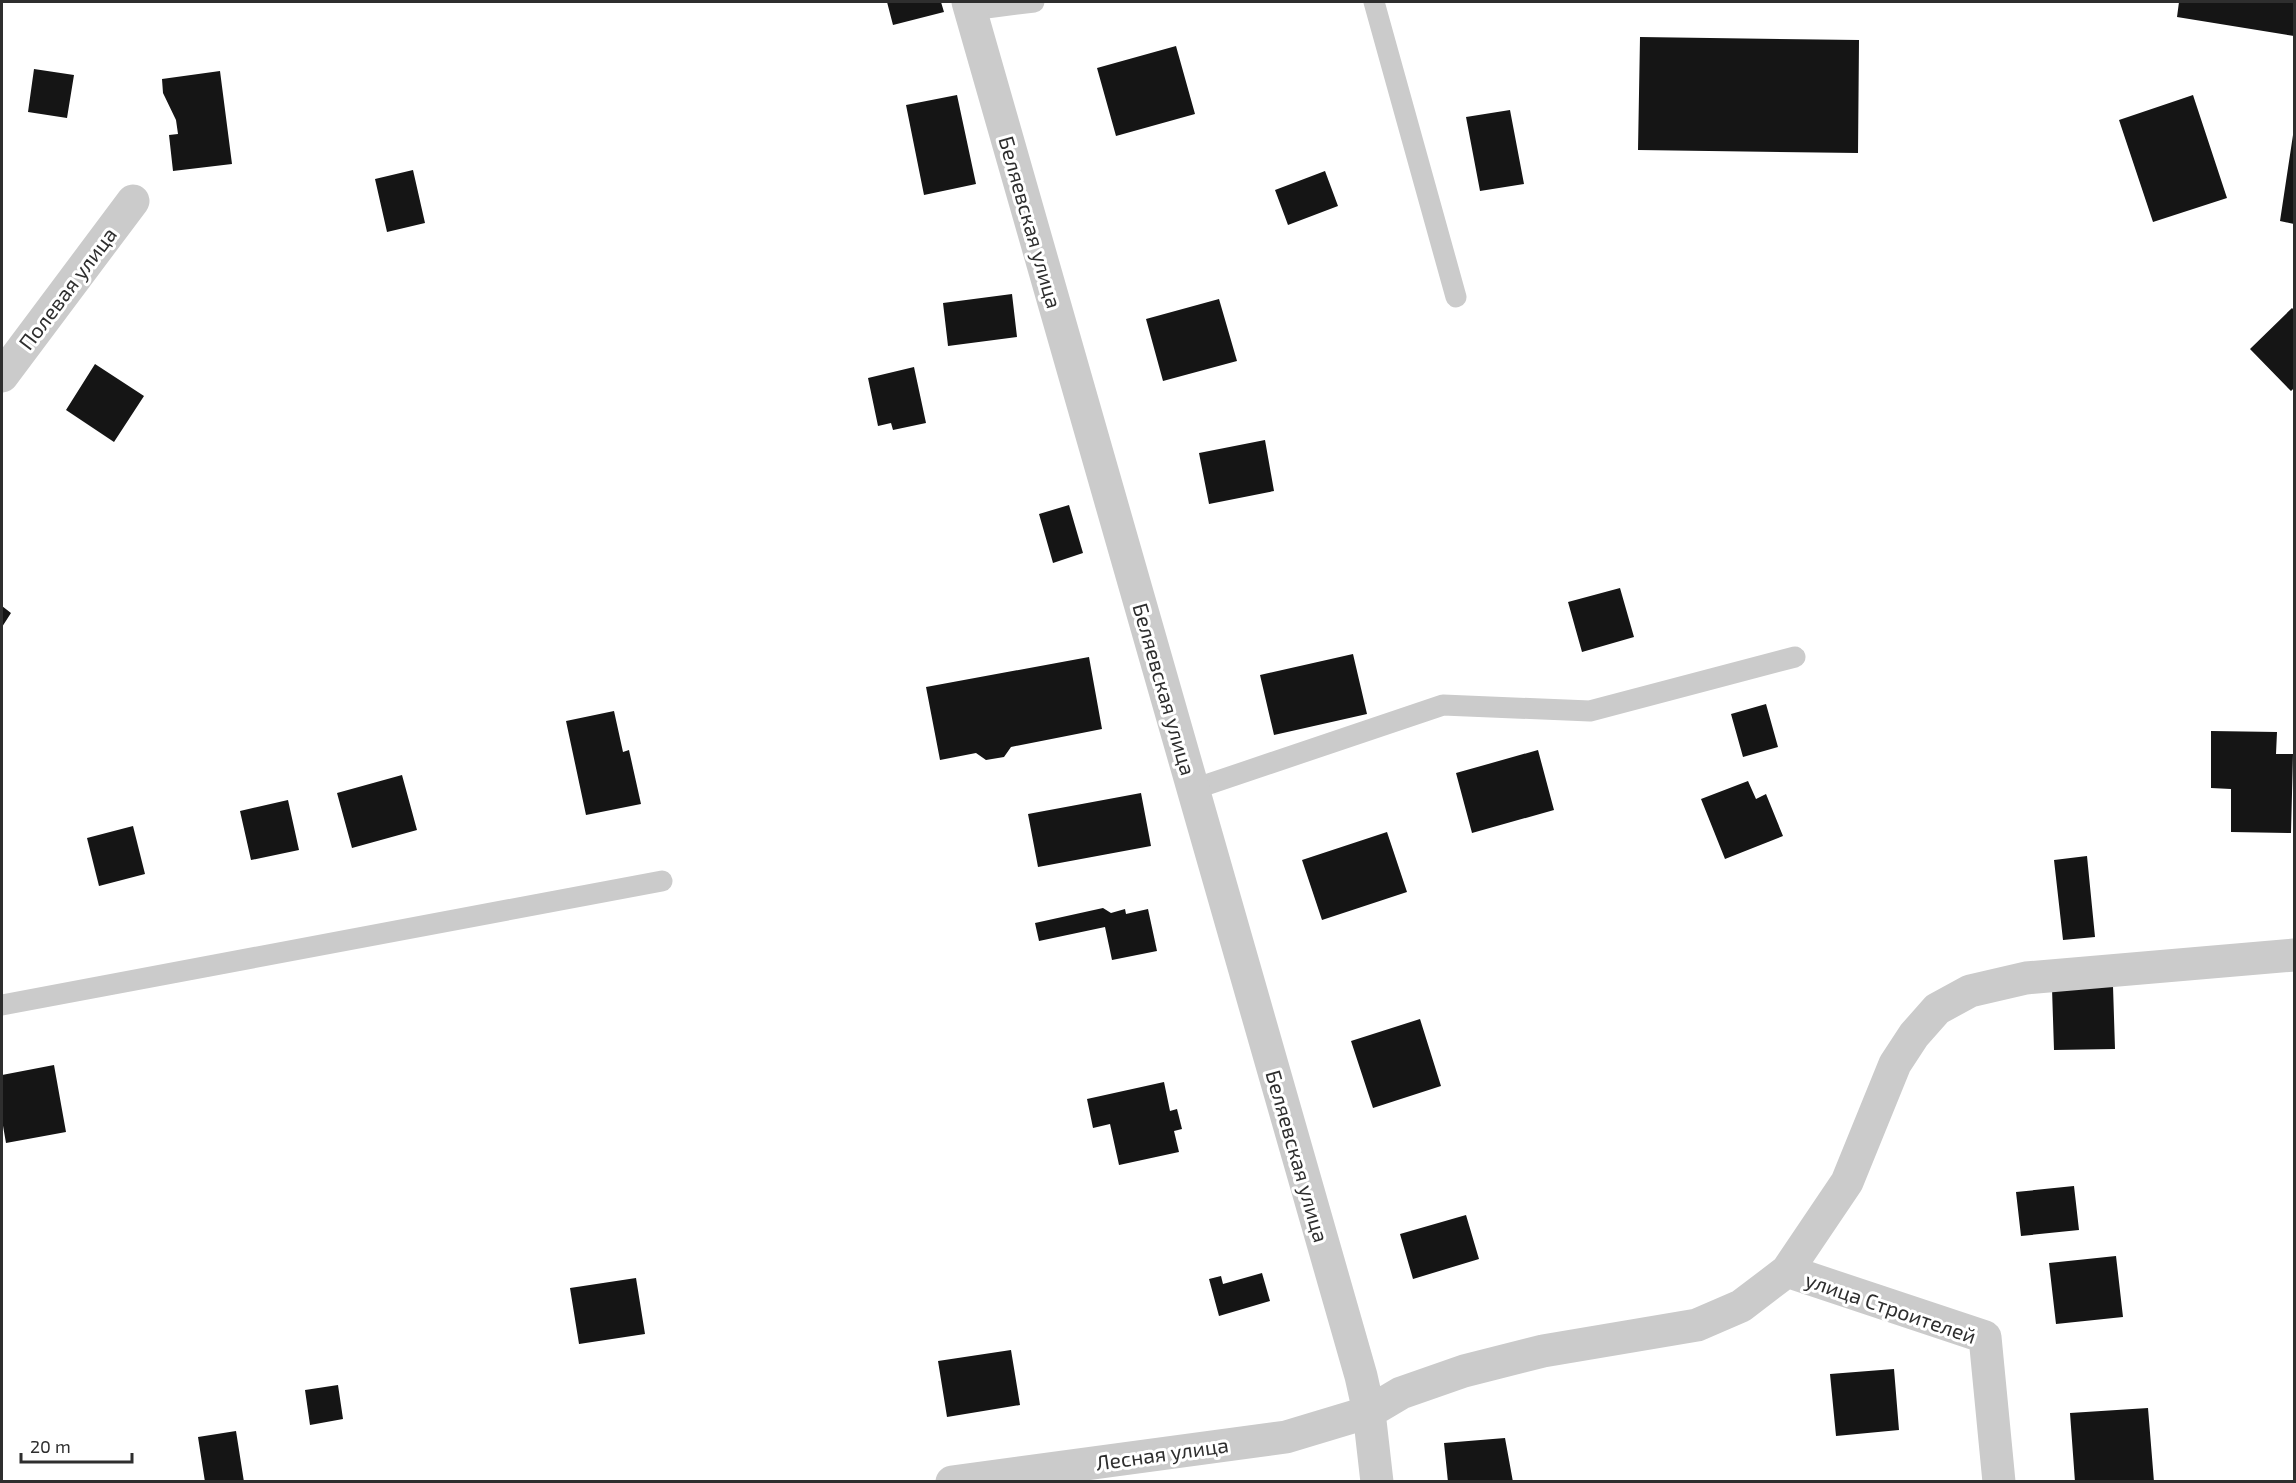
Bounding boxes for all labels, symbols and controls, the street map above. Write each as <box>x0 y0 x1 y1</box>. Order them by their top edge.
street label: Беляевская улица <box>993 133 1068 311</box>
street label: Полевая улица <box>13 222 122 355</box>
street label: Беляевская улица <box>1127 600 1202 778</box>
street label: Беляевская улица <box>1260 1067 1335 1245</box>
street label: улица Строителей <box>1802 1266 1980 1349</box>
scale bar <box>21 1426 132 1464</box>
street label: Лесная улица <box>1094 1431 1230 1476</box>
text: 20 m <box>30 1435 71 1457</box>

